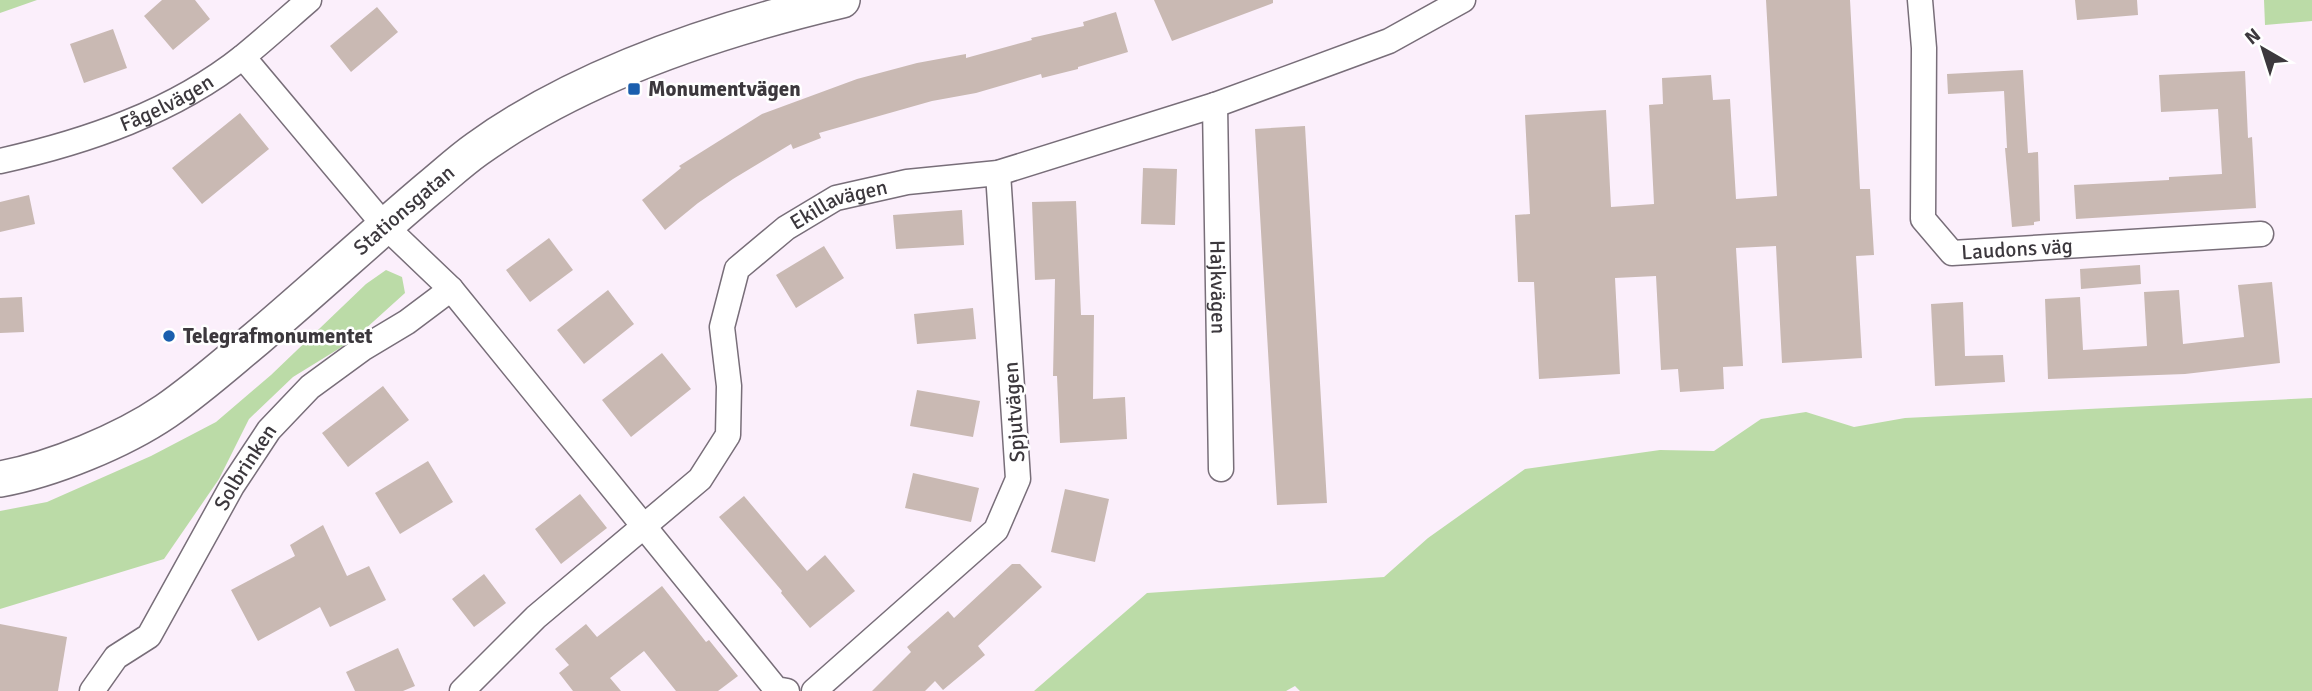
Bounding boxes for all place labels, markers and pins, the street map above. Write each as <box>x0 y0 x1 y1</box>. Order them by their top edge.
place label: Monumentvägen <box>648 76 801 102</box>
marker: Monumentvägen <box>626 81 642 97</box>
place label: Telegrafmonumentet <box>183 323 373 349</box>
marker: Telegrafmonumentet <box>161 328 177 344</box>

